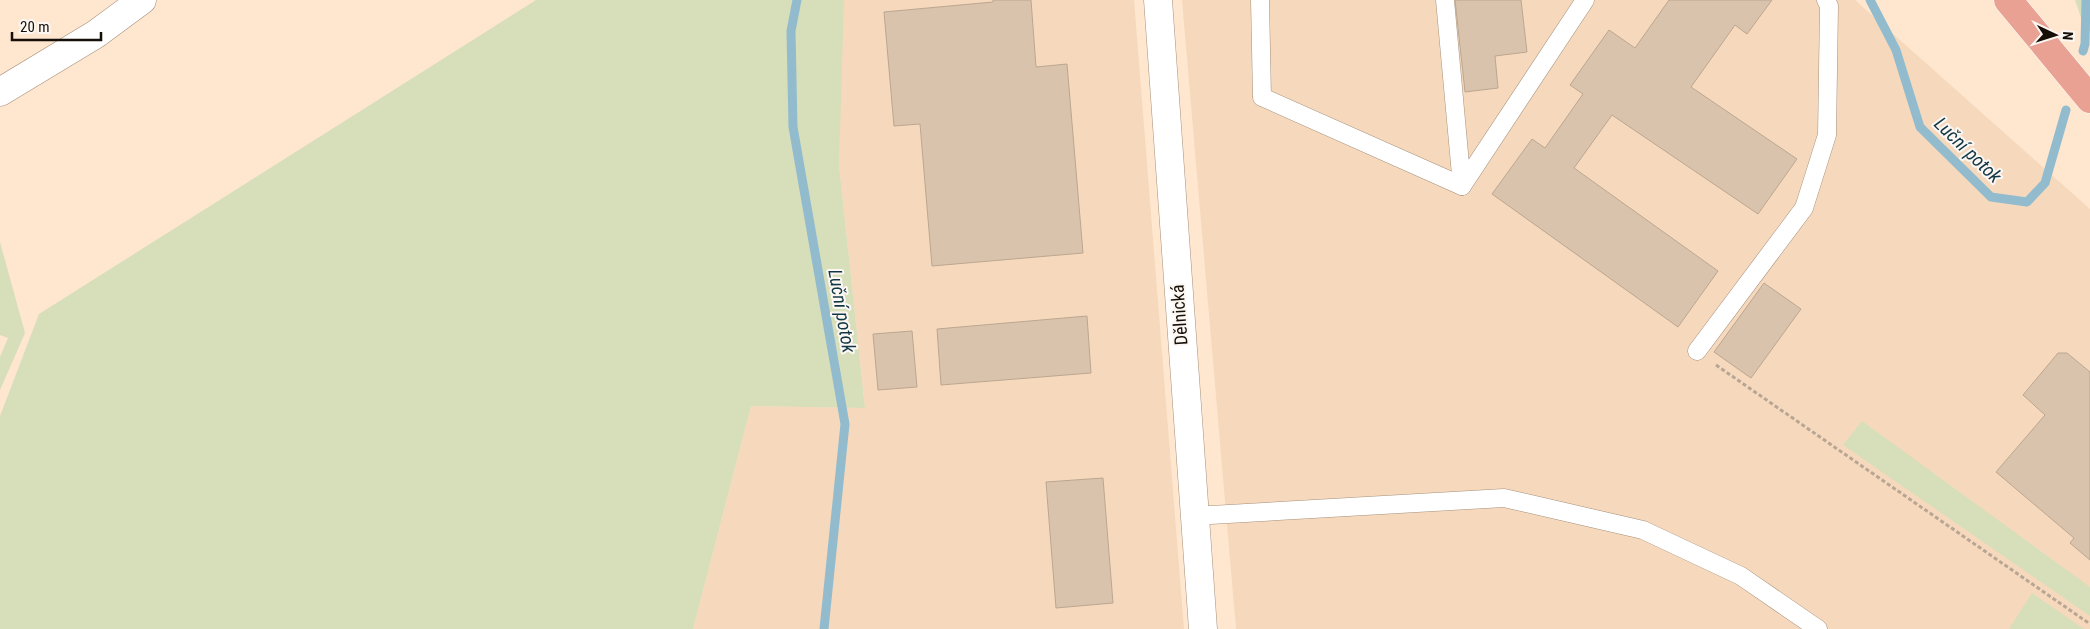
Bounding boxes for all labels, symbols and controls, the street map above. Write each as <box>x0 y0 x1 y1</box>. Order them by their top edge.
scale bar <box>12 10 101 42</box>
north arrow <box>2030 10 2080 60</box>
text: 20 m <box>20 18 50 36</box>
text: N <box>2060 31 2076 41</box>
water label: Luční potok <box>1930 112 2007 188</box>
water label: Luční potok <box>823 267 861 355</box>
street label: Dělnická <box>1166 284 1192 346</box>

